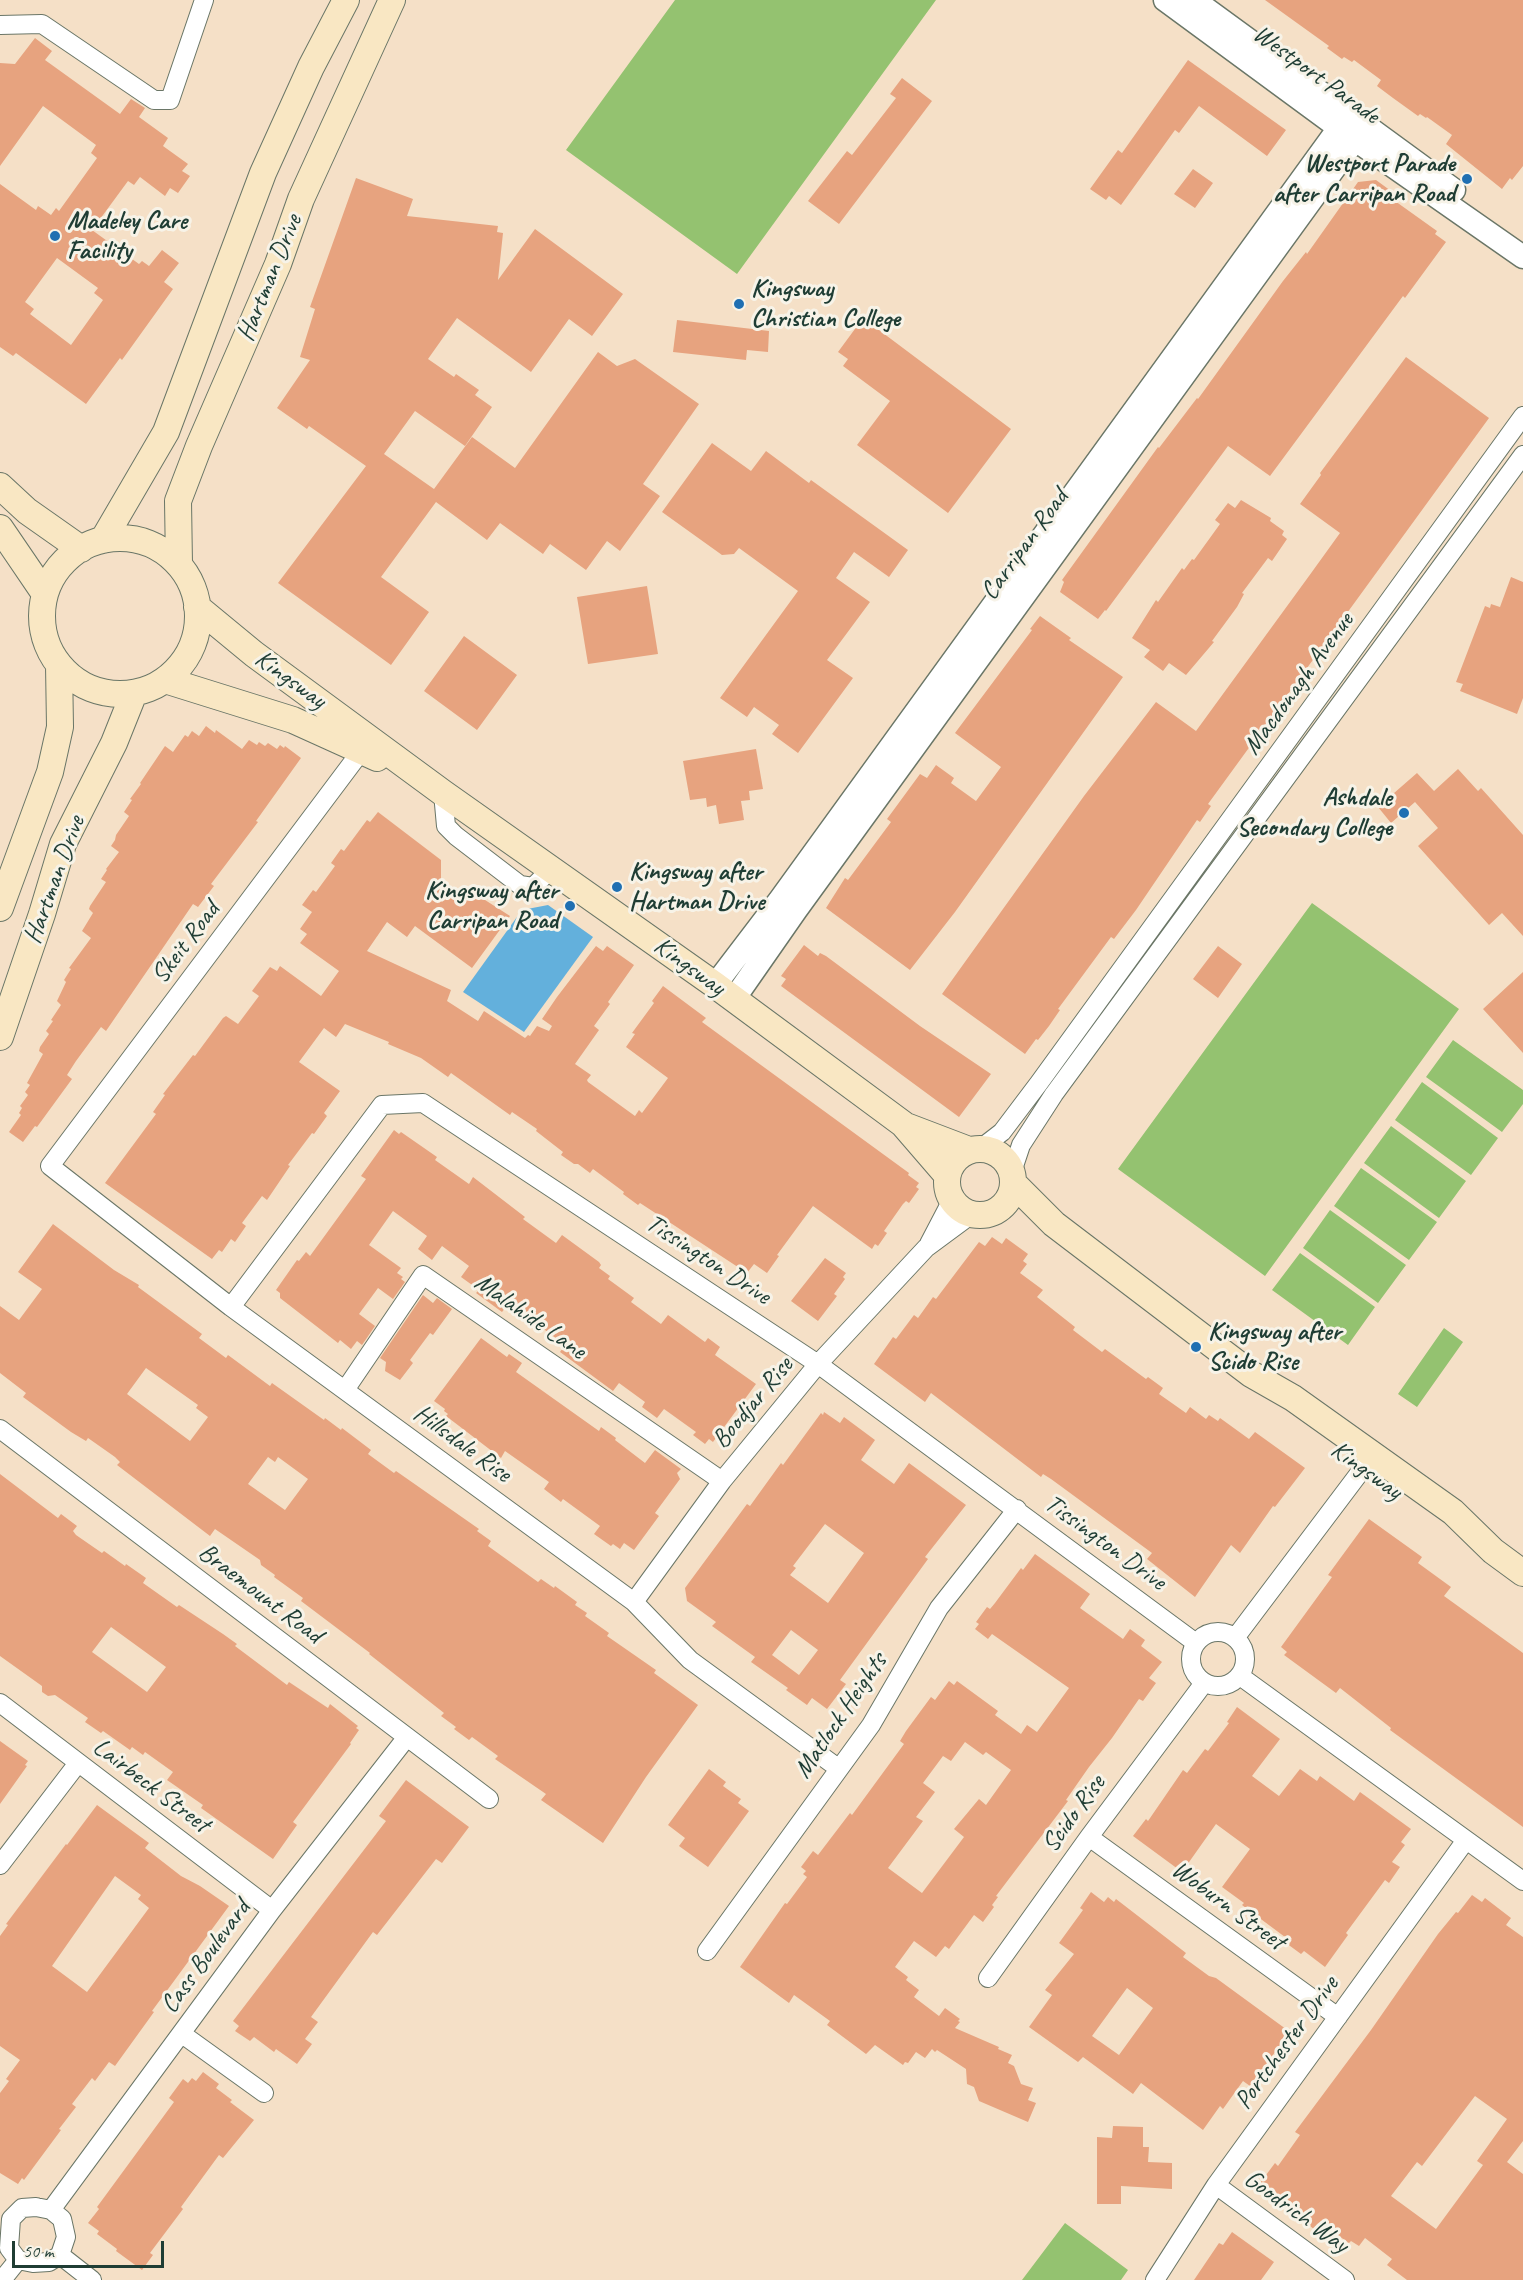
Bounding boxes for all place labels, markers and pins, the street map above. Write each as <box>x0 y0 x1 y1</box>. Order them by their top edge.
place label: Westport Parade after Carripan Road <box>1273 148 1455 210</box>
marker: Westport Parade after Carripan Road <box>1460 172 1474 186</box>
place label: Madeley Care Facility <box>67 205 187 266</box>
marker: Madeley Care Facility <box>48 229 62 243</box>
place label: Kingsway Christian College <box>751 273 900 334</box>
marker: Kingsway Christian College <box>732 297 746 311</box>
place label: Ashdale Secondary College <box>1236 782 1392 844</box>
marker: Ashdale Secondary College <box>1397 806 1411 820</box>
place label: Kingsway after Hartman Drive <box>629 856 765 918</box>
place label: Kingsway after Carripan Road <box>425 875 558 936</box>
marker: Kingsway after Hartman Drive <box>610 880 624 894</box>
marker: Kingsway after Carripan Road <box>563 899 577 913</box>
place label: Kingsway after Scido Rise <box>1208 1316 1341 1378</box>
marker: Kingsway after Scido Rise <box>1189 1340 1203 1354</box>

